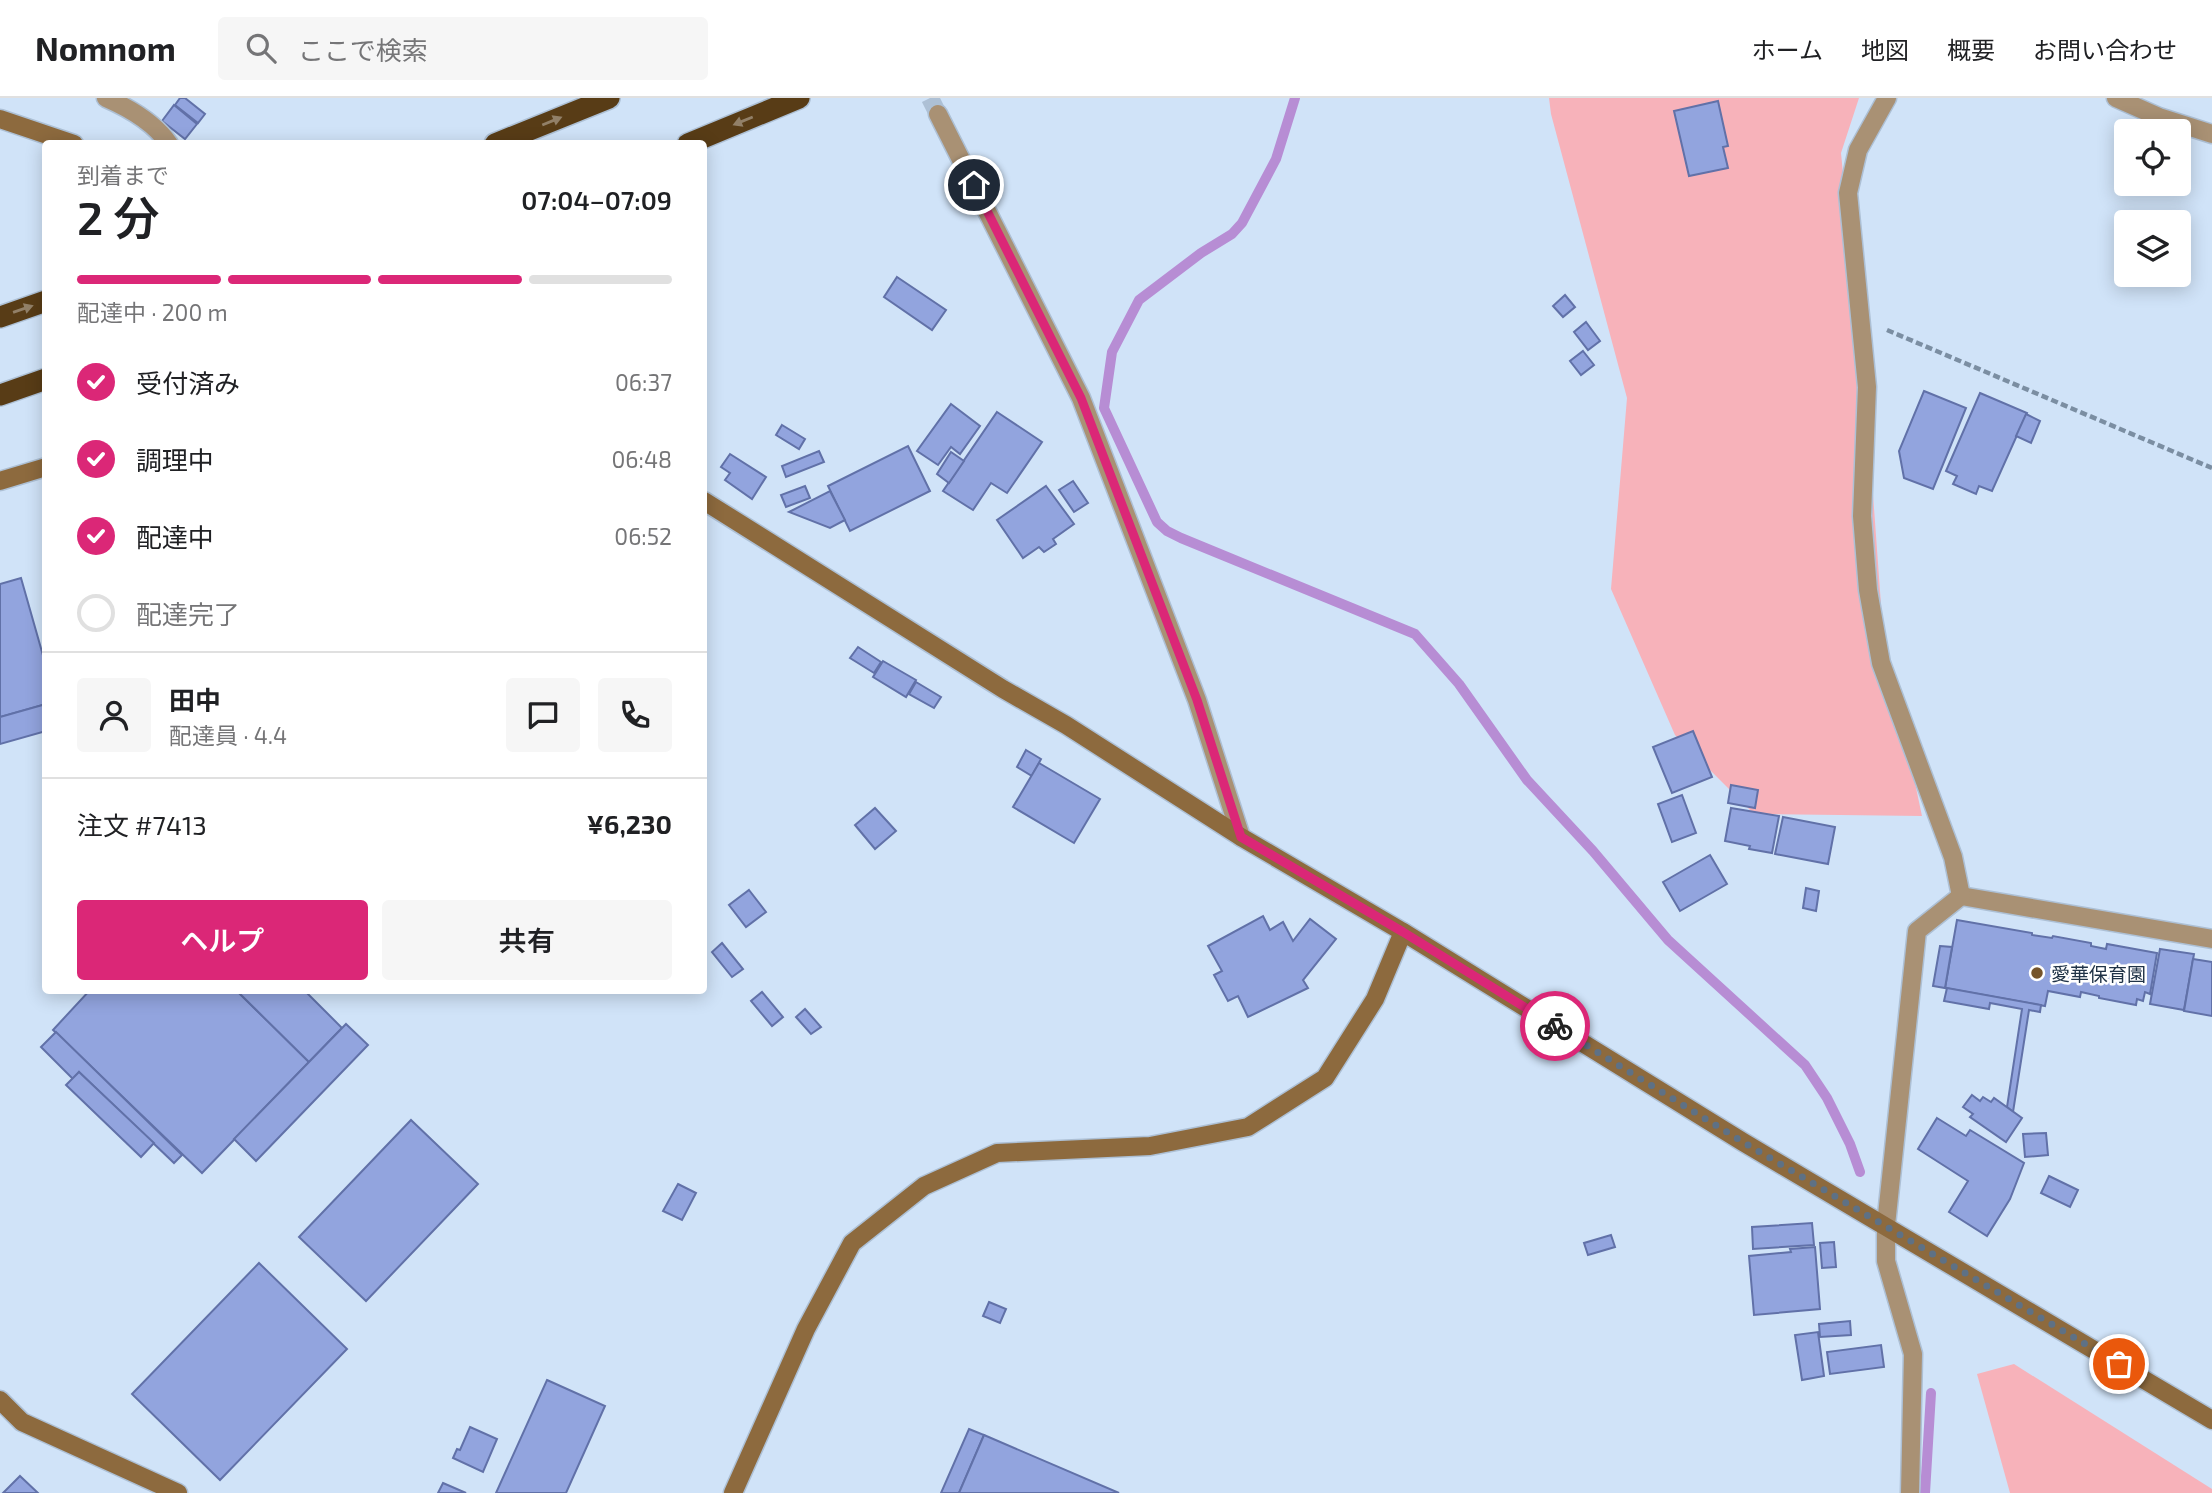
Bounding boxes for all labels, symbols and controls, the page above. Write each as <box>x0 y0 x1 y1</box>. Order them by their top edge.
search box <box>218 17 708 80</box>
text: Nomnom <box>35 28 176 68</box>
icon: search <box>242 29 280 67</box>
text: ここで検索 <box>298 34 428 65</box>
text: ホーム <box>1752 35 1823 64</box>
text: 地図 <box>1861 35 1909 64</box>
text: 概要 <box>1947 35 1995 64</box>
text: お問い合わせ <box>2033 35 2177 64</box>
one-way arrow <box>542 115 562 127</box>
one-way arrow <box>733 116 754 127</box>
map controls <box>2114 119 2191 287</box>
button: locate <box>2114 119 2191 196</box>
pin <box>944 155 1004 215</box>
text: 到着まで <box>77 161 169 189</box>
icon: home <box>955 166 993 204</box>
text: 07:04–07:09 <box>521 184 672 215</box>
text: 2 分 <box>77 189 159 244</box>
button: layers <box>2114 210 2191 287</box>
text: 配達中 · 200 m <box>77 298 228 326</box>
one-way arrow <box>12 303 33 314</box>
icon: check <box>77 363 115 401</box>
text: 受付済み <box>136 367 240 398</box>
text: 06:37 <box>615 368 672 396</box>
icon: check <box>77 440 115 478</box>
text: 調理中 <box>136 444 214 475</box>
text: 06:48 <box>611 445 672 473</box>
icon: check <box>77 517 115 555</box>
text: 配達中 <box>136 521 214 552</box>
text: 06:52 <box>614 522 672 550</box>
text: 配達完了 <box>136 598 240 629</box>
button: person <box>77 678 151 752</box>
button: chat <box>506 678 580 752</box>
button: phone <box>598 678 672 752</box>
text: 田中 <box>169 684 221 715</box>
text: 配達員 · 4.4 <box>169 721 287 749</box>
text: ¥6,230 <box>587 808 672 839</box>
text: 注文 #7413 <box>77 809 207 840</box>
button: ヘルプ <box>77 900 368 980</box>
button: 共有 <box>382 900 672 980</box>
place label: 愛華保育園 <box>2051 962 2146 985</box>
marker: 愛華保育園 <box>2029 965 2045 981</box>
courier <box>1520 991 1590 1061</box>
icon: bike <box>1536 1007 1574 1045</box>
pin <box>2089 1334 2149 1394</box>
icon: bag <box>2100 1345 2138 1383</box>

